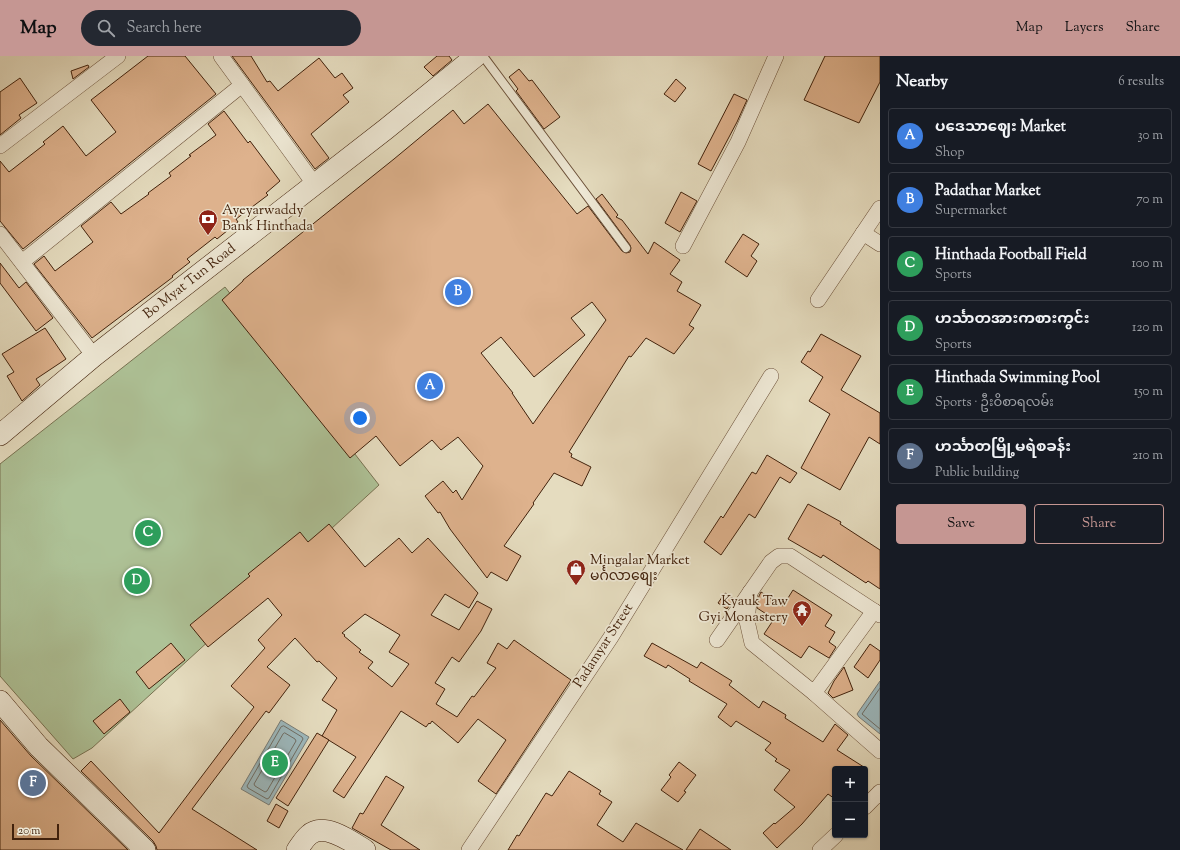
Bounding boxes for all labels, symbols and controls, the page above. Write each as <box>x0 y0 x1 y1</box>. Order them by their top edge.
search box <box>81 10 361 46</box>
text: Map <box>20 15 57 42</box>
icon: search <box>95 17 117 39</box>
text: Search here <box>127 18 202 39</box>
text: Map <box>1016 18 1043 38</box>
text: Layers <box>1065 18 1103 38</box>
text: Share <box>1125 18 1160 38</box>
text: Nearby <box>896 70 948 94</box>
text: 6 results <box>1118 73 1164 91</box>
text: ပဒေသာဈေး Market <box>935 117 1066 138</box>
text: A <box>905 127 915 145</box>
text: 30 m <box>1137 127 1163 145</box>
text: Shop <box>935 144 964 162</box>
text: Padathar Market <box>935 181 1041 202</box>
text: B <box>906 191 914 209</box>
text: 70 m <box>1136 191 1163 209</box>
place label: Ayeyarwaddy Bank Hinthada <box>222 201 314 237</box>
text: Supermarket <box>935 202 1007 220</box>
bank icon: Ayeyarwaddy Bank Hinthada <box>197 208 219 236</box>
street label: Bo Myat Tun Road <box>139 239 241 325</box>
text: Hinthada Football Field <box>935 245 1087 266</box>
text: C <box>905 255 915 273</box>
text: 100 m <box>1131 255 1163 273</box>
text: Sports <box>935 266 972 284</box>
pin: B <box>445 277 471 307</box>
text: ဟင်္သာတအားကစားကွင်း <box>935 309 1089 330</box>
text: D <box>905 319 915 337</box>
text: 120 m <box>1132 319 1163 337</box>
text: Sports <box>935 336 972 354</box>
text: Hinthada Swimming Pool <box>935 368 1100 389</box>
pin: A <box>417 371 443 401</box>
text: E <box>906 383 914 401</box>
text: 150 m <box>1134 383 1163 401</box>
text: Sports · ဦးဝိစာရလမ်း <box>935 394 1054 412</box>
your location <box>350 408 370 428</box>
text: ဟင်္သာတမြို့မရဲစခန်း <box>935 437 1071 458</box>
text: F <box>906 447 914 465</box>
text: 210 m <box>1132 447 1163 465</box>
text: Public building <box>935 464 1019 482</box>
button: Save <box>896 504 1026 544</box>
button: Share <box>1034 504 1164 544</box>
pin: C <box>135 518 161 548</box>
place label: Mingalar Market မင်္ဂလာစျေး <box>590 551 690 587</box>
shop icon: Mingalar Market မင်္ဂလာစျေး <box>565 558 587 586</box>
pin: D <box>124 566 150 596</box>
place label: Kyauk Taw Gyi Monastery <box>699 592 789 628</box>
temple icon: Kyauk Taw Gyi Monastery <box>791 599 813 627</box>
street label: Padamyar Street <box>569 600 639 692</box>
pin: E <box>262 748 288 778</box>
map controls <box>832 766 868 838</box>
button: + <box>832 766 868 802</box>
pin: F <box>20 768 46 798</box>
button: − <box>832 802 868 838</box>
scale bar <box>12 822 59 841</box>
text: 20 m <box>18 823 40 839</box>

